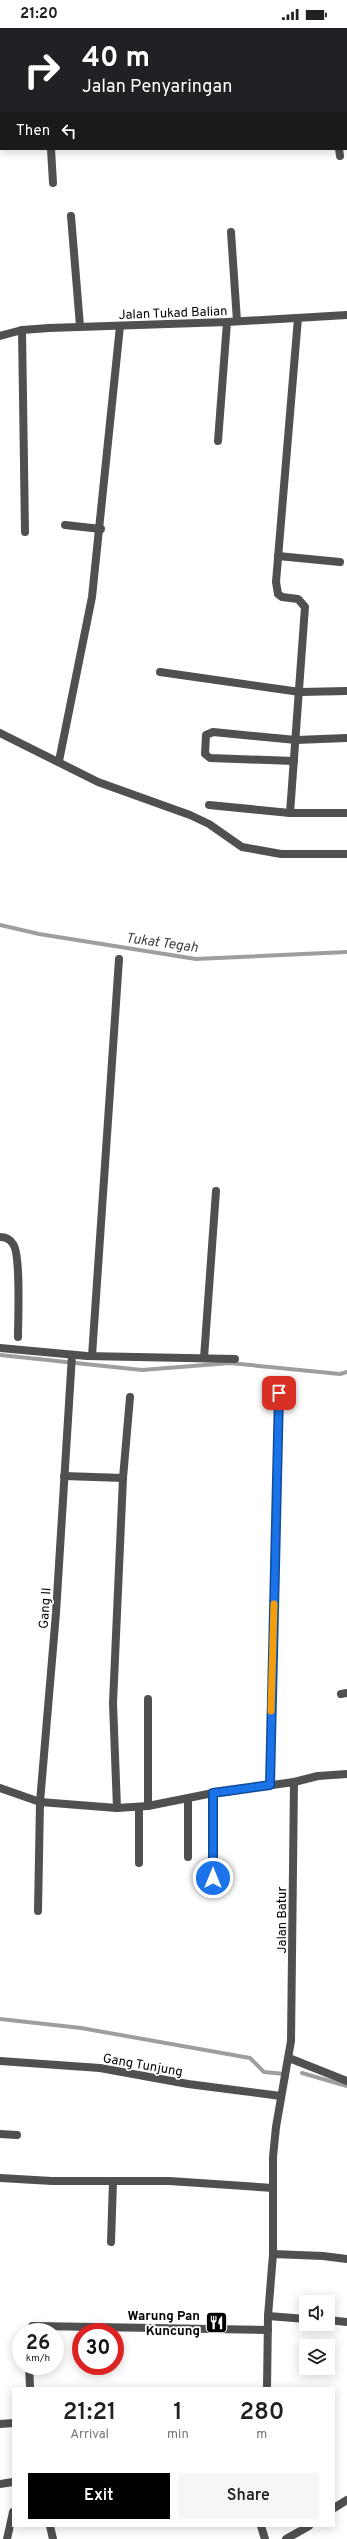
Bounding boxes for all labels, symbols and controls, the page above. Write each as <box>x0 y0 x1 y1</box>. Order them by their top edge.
text: 21:20 <box>20 5 58 24</box>
text: 40 m <box>82 41 150 77</box>
icon: right <box>16 44 68 96</box>
text: Jalan Penyaringan <box>82 76 232 99</box>
icon: left <box>58 120 80 142</box>
text: Then <box>16 122 50 141</box>
street label: Jalan Tukad Balian <box>118 304 228 324</box>
water label: Tukat Tegah <box>125 930 199 957</box>
pin <box>262 1376 296 1410</box>
icon: arrive <box>268 1382 290 1404</box>
street label: Gang II <box>37 1587 55 1629</box>
position arrow <box>192 1857 234 1899</box>
street label: Jalan Batur <box>275 1886 291 1954</box>
street label: Gang Tunjung <box>101 2051 184 2081</box>
map controls <box>299 2295 335 2375</box>
button: sound <box>299 2295 335 2331</box>
place label: Warung Pan Kuncung <box>128 2309 200 2340</box>
restaurant icon: Warung Pan Kuncung <box>203 2309 229 2335</box>
speed limit sign: 30 <box>72 2323 124 2375</box>
text: 26 <box>26 2331 50 2357</box>
button: layers <box>299 2339 335 2375</box>
text: km/h <box>26 2352 50 2365</box>
text: 21:21 <box>63 2398 116 2428</box>
text: 1 <box>173 2398 183 2428</box>
text: 280 <box>239 2398 284 2428</box>
text: Arrival <box>70 2427 109 2443</box>
text: min <box>167 2427 189 2443</box>
text: m <box>256 2427 267 2443</box>
button: Exit <box>28 2473 170 2519</box>
button: Share <box>178 2473 319 2519</box>

